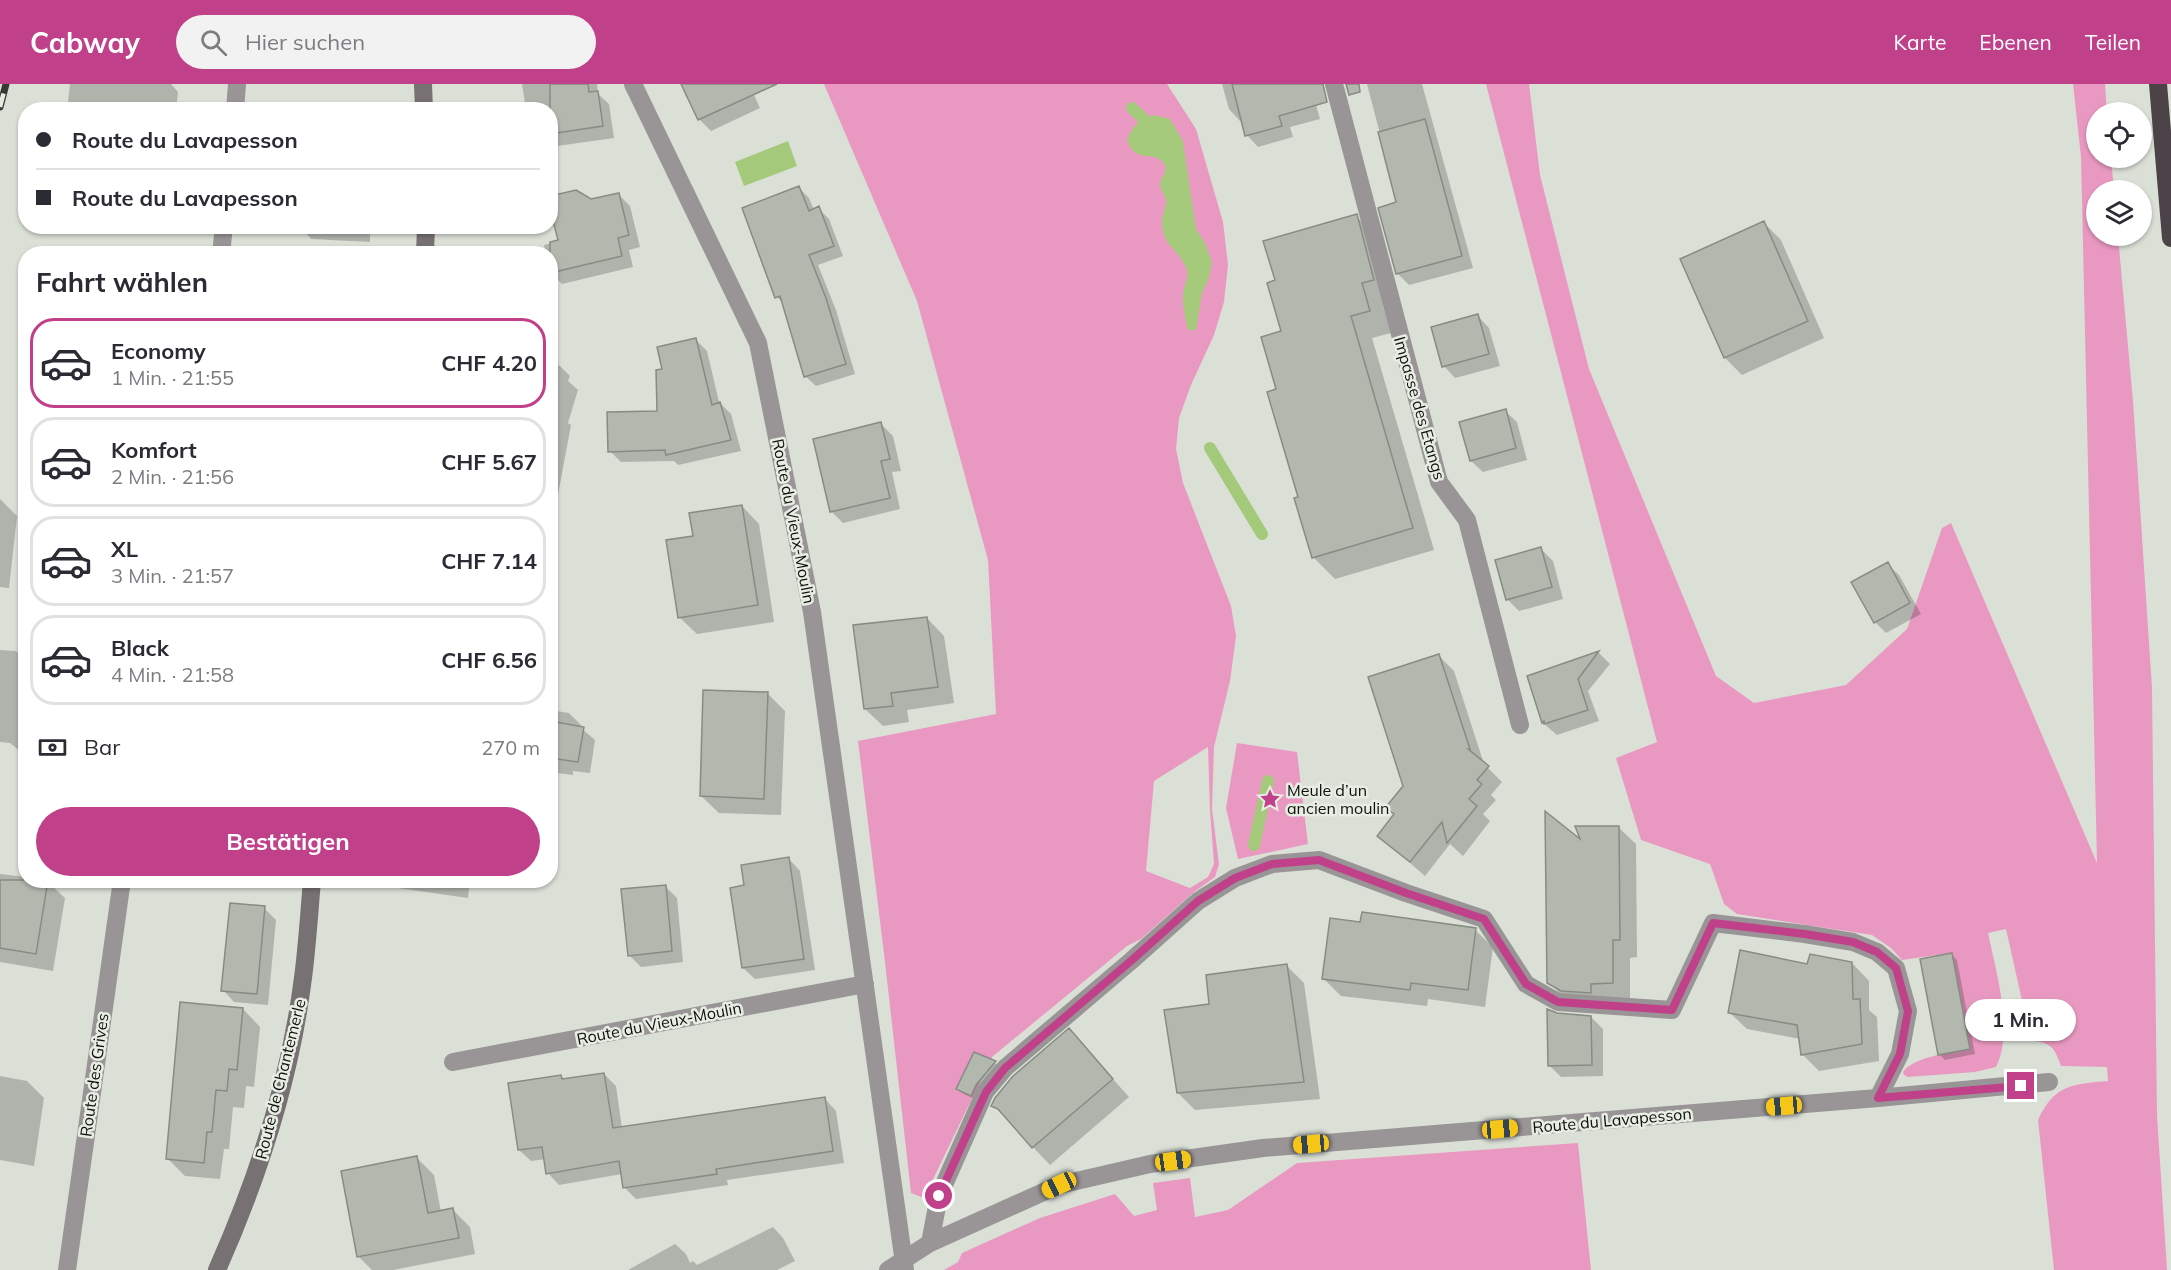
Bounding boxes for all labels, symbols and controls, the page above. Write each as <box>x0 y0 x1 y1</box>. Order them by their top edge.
search box <box>176 15 596 69</box>
text: Cabway <box>30 25 140 60</box>
icon: search <box>197 26 230 59</box>
text: Hier suchen <box>245 28 365 56</box>
text: Karte <box>1894 29 1946 55</box>
text: Ebenen <box>1979 29 2052 55</box>
text: Teilen <box>2085 29 2141 55</box>
map controls <box>2086 102 2152 246</box>
button: locate <box>2086 102 2152 168</box>
text: Route du Lavapesson <box>72 126 298 154</box>
button: layers <box>2086 180 2152 246</box>
text: Route du Lavapesson <box>72 184 298 212</box>
text: Fahrt wählen <box>36 265 208 299</box>
street label: Impasse des Etangs <box>1390 334 1450 482</box>
icon: car <box>39 336 93 390</box>
text: Economy <box>111 337 206 365</box>
text: CHF 4.20 <box>441 349 537 377</box>
text: 1 Min. · 21:55 <box>111 365 234 390</box>
icon: car <box>39 435 93 489</box>
text: Komfort <box>111 436 197 464</box>
street label: Route du Vieux-Moulin <box>768 437 820 605</box>
text: CHF 5.67 <box>441 448 537 476</box>
text: 2 Min. · 21:56 <box>111 464 234 489</box>
icon: car <box>39 534 93 588</box>
text: XL <box>111 535 138 563</box>
text: CHF 7.14 <box>441 547 537 575</box>
text: 3 Min. · 21:57 <box>111 563 234 588</box>
icon: car <box>39 633 93 687</box>
text: Black <box>111 634 169 662</box>
text: CHF 6.56 <box>441 646 537 674</box>
text: 4 Min. · 21:58 <box>111 662 234 687</box>
icon: cash <box>36 731 69 764</box>
text: Bar <box>84 733 120 761</box>
text: 270 m <box>481 735 540 760</box>
place label: Meule d’un ancien moulin <box>1287 780 1389 818</box>
place icon: Meule d’un ancien moulin <box>1258 787 1282 811</box>
button: Bestätigen <box>36 807 540 876</box>
street label: Route de Chantemerle <box>250 997 310 1161</box>
street label: Route du Vieux-Moulin <box>575 997 743 1049</box>
callout: 1 Min. <box>1966 999 2076 1041</box>
text: 1 Min. <box>1992 1007 2049 1032</box>
street label: Route des Grives <box>75 1012 113 1138</box>
route end <box>2007 1072 2034 1099</box>
car <box>1765 1095 1803 1117</box>
street label: Route du Lavapesson <box>1532 1103 1692 1137</box>
car <box>1481 1118 1519 1140</box>
car <box>1292 1133 1330 1155</box>
car <box>1154 1150 1192 1172</box>
car <box>1039 1169 1079 1201</box>
route start <box>925 1182 952 1209</box>

